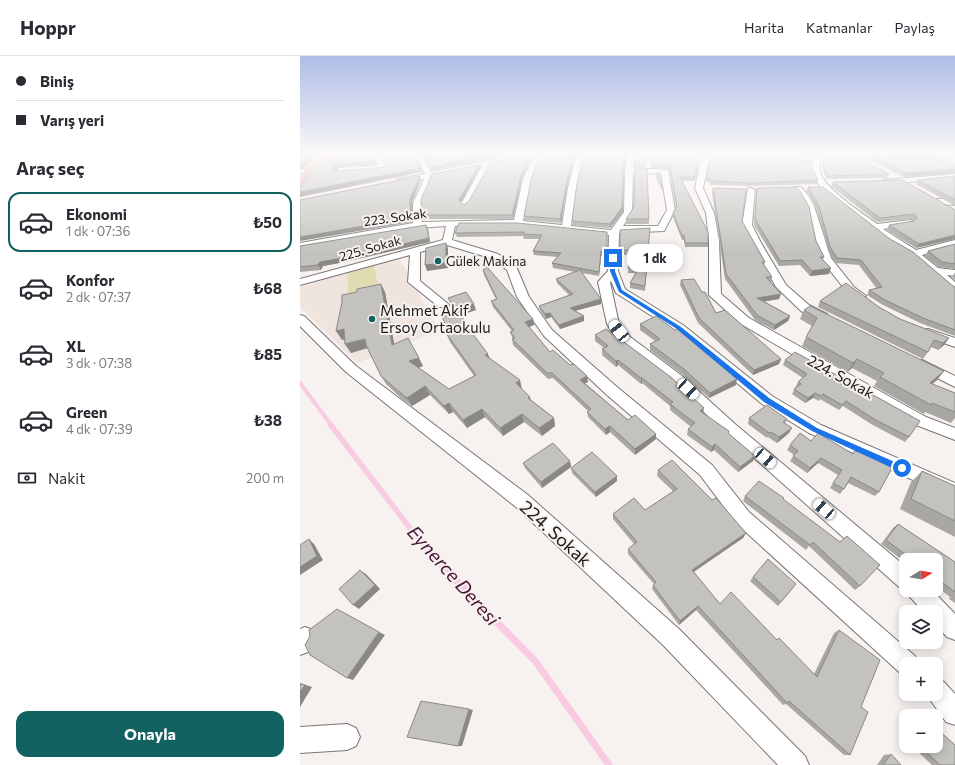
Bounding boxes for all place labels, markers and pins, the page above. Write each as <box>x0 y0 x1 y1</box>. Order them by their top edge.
place label: Gülek Makina <box>446 253 526 269</box>
marker: Gülek Makina <box>433 256 443 266</box>
place label: Mehmet Akif Ersoy Ortaokulu <box>380 301 491 336</box>
marker: Mehmet Akif Ersoy Ortaokulu <box>367 314 377 324</box>

